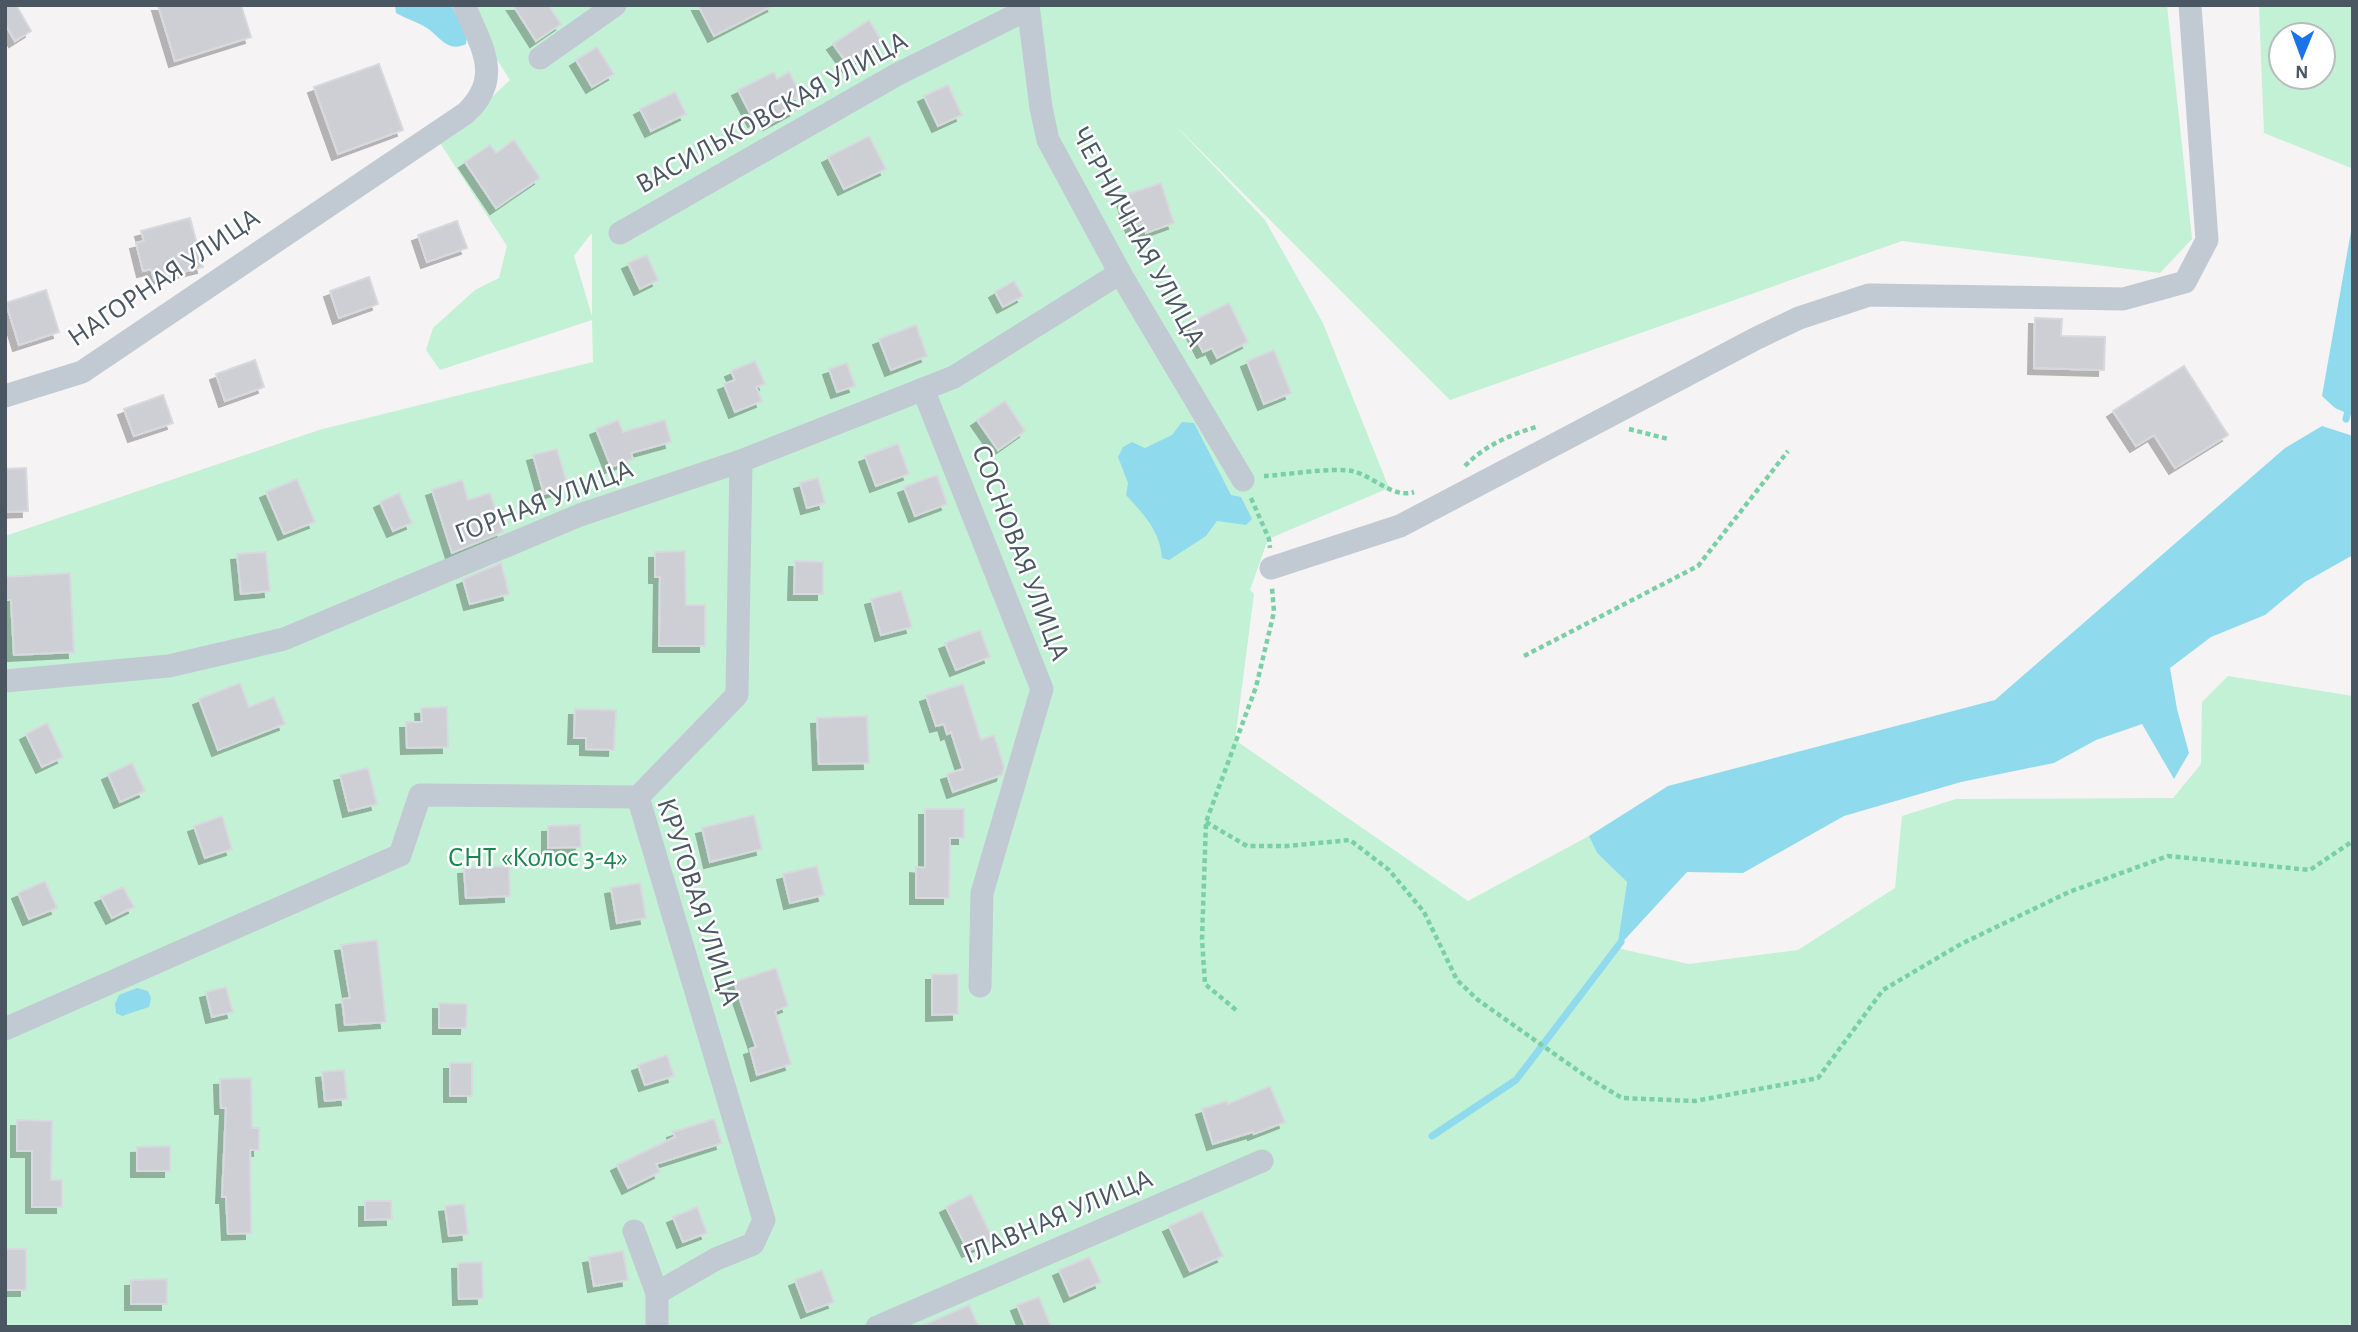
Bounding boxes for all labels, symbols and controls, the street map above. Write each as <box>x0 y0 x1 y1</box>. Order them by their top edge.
north arrow <box>2267 21 2337 91</box>
street label: ВАСИЛЬКОВСКАЯ УЛИЦА <box>632 27 912 199</box>
text: N <box>2295 62 2309 81</box>
street label: ЧЕРНИЧНАЯ УЛИЦА <box>1066 123 1210 351</box>
street label: НАГОРНАЯ УЛИЦА <box>63 204 265 352</box>
street label: СОСНОВАЯ УЛИЦА <box>966 441 1074 665</box>
street label: ГОРНАЯ УЛИЦА <box>451 455 637 549</box>
street label: КРУГОВАЯ УЛИЦА <box>651 795 745 1009</box>
park label: СНТ «Колос 3-4» <box>448 844 628 872</box>
street label: ГЛАВНАЯ УЛИЦА <box>959 1164 1157 1270</box>

